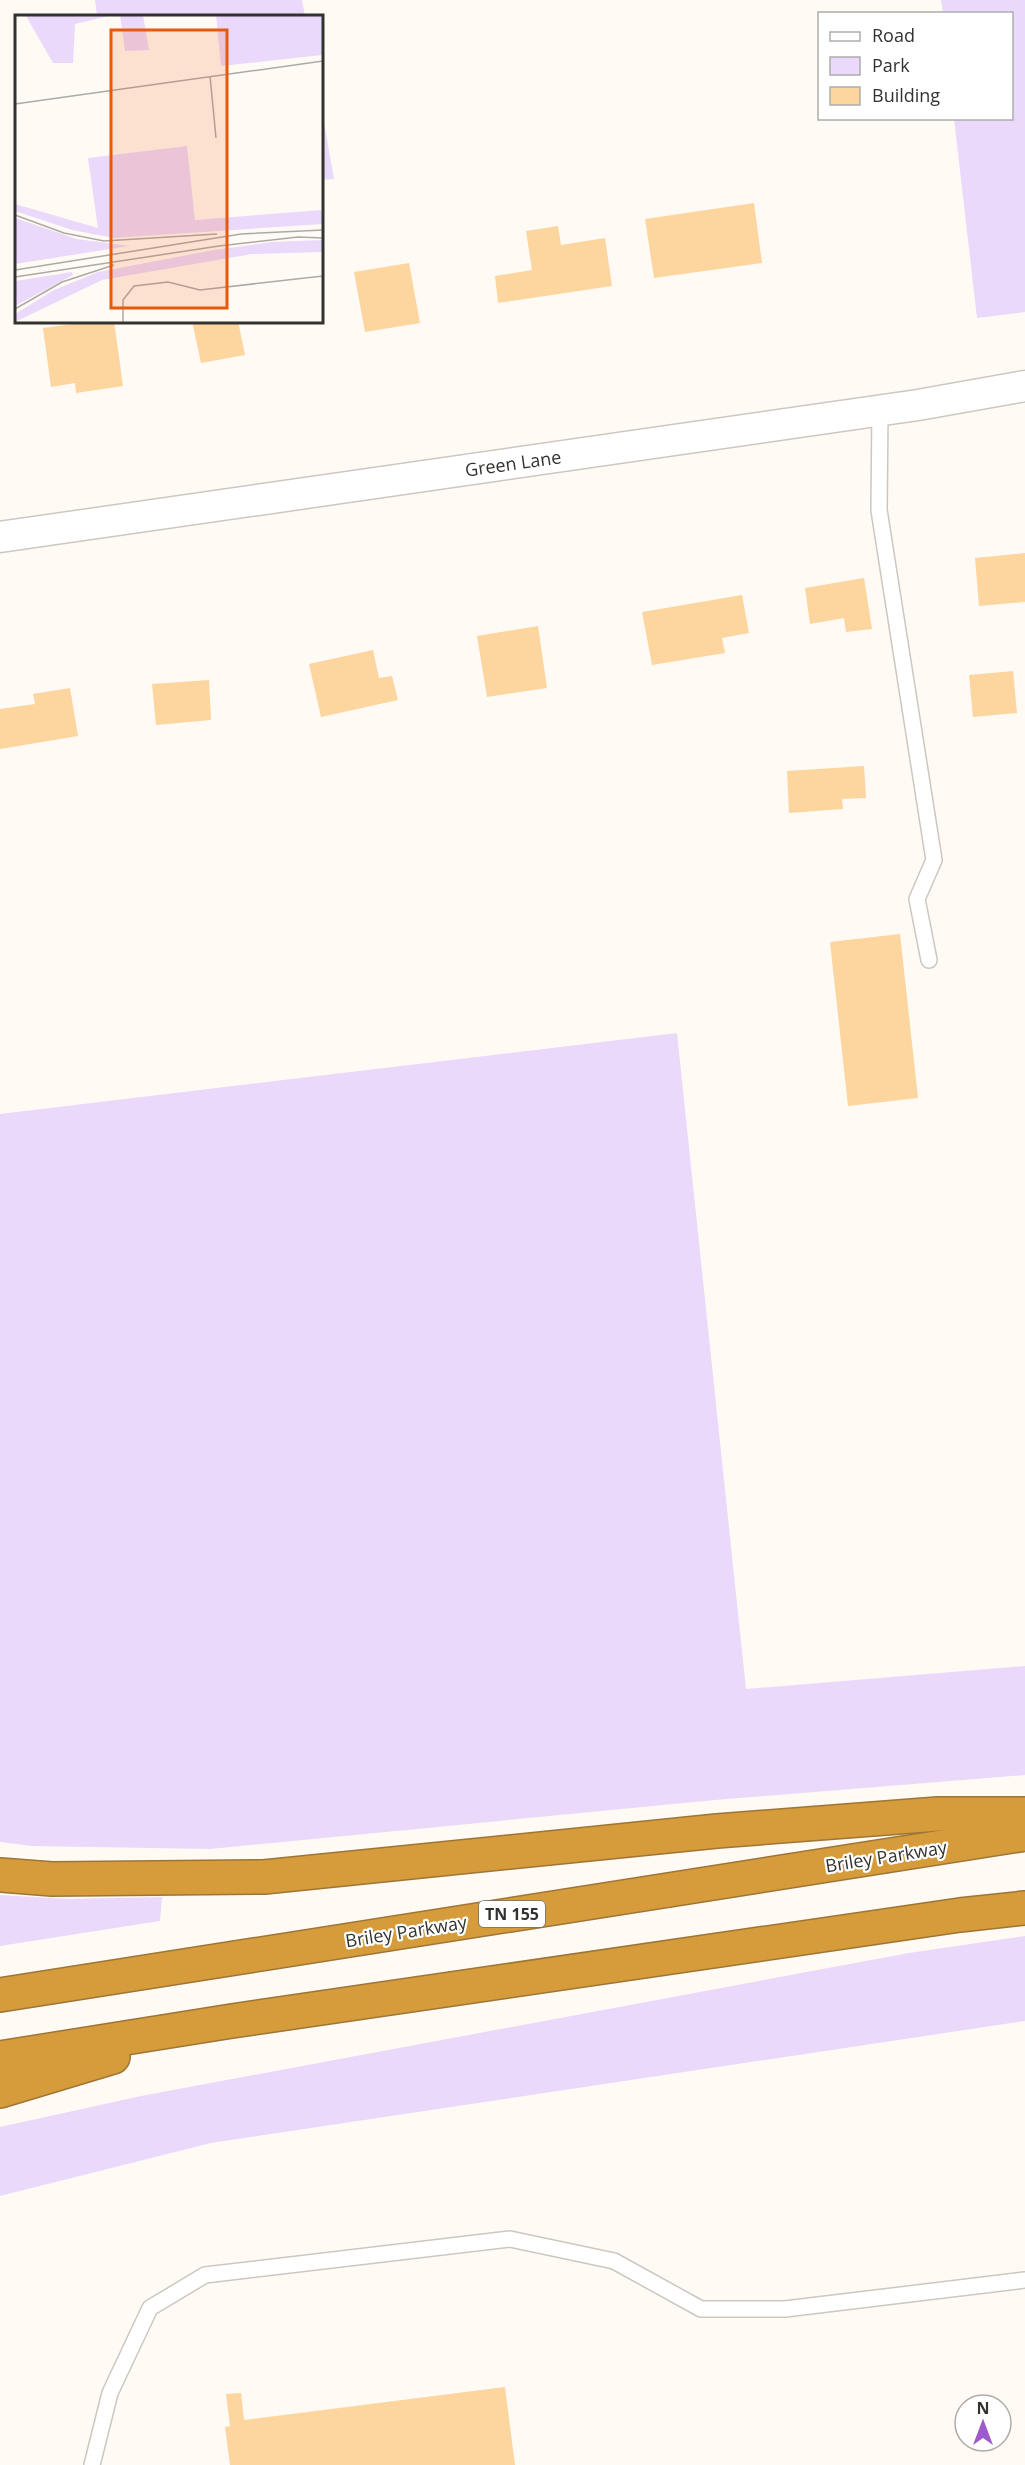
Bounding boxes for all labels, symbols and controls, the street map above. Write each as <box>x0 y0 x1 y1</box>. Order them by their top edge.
legend <box>818 12 1013 120</box>
inset map <box>15 15 322 322</box>
text: Road <box>872 23 915 47</box>
text: Park <box>872 53 910 77</box>
text: Building <box>872 83 940 107</box>
street label: Green Lane <box>463 444 563 482</box>
street label: Briley Parkway <box>824 1834 949 1877</box>
road number: TN 155 <box>479 1901 545 1927</box>
street label: Briley Parkway <box>344 1909 469 1952</box>
north arrow <box>953 2393 1013 2453</box>
text: N <box>976 2397 990 2419</box>

